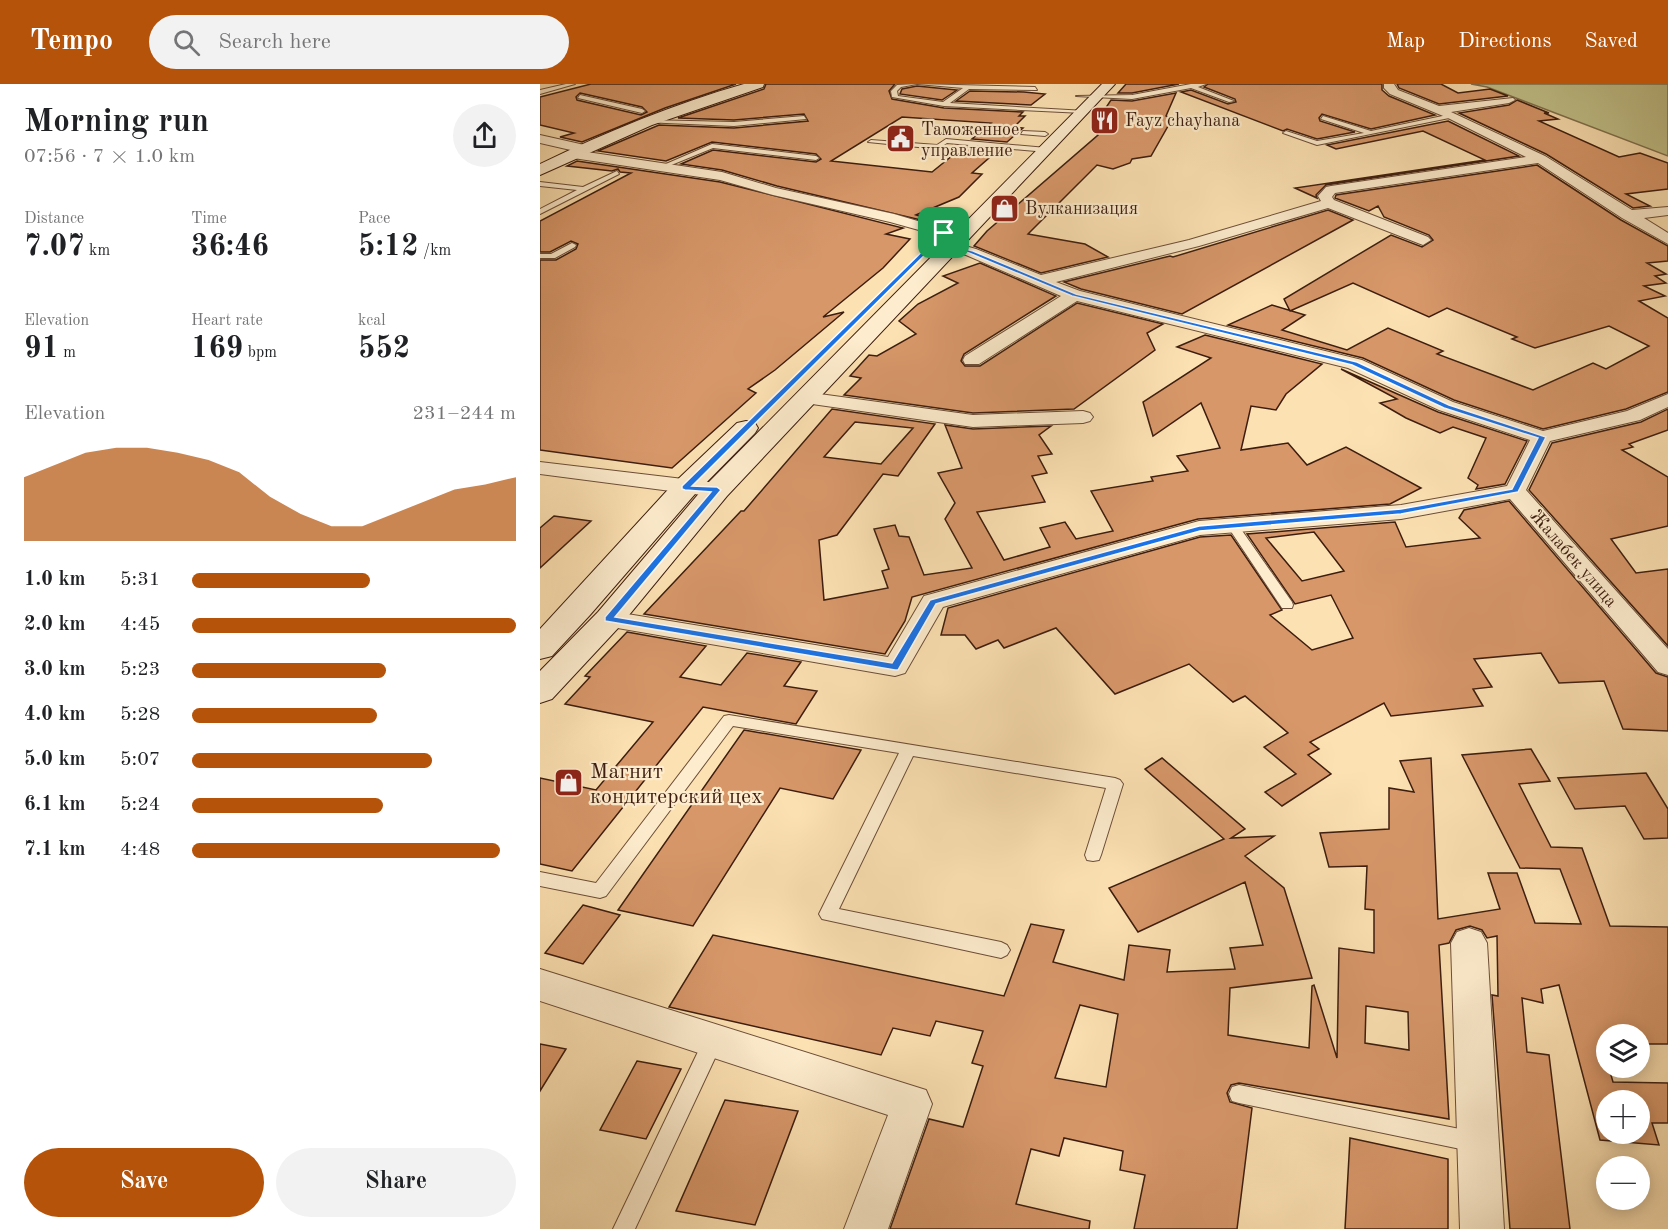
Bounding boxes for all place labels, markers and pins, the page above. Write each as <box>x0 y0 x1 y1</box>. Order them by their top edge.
restaurant icon: Fayz chayhana <box>1088 104 1120 136</box>
place label: Fayz chayhana <box>1125 112 1240 130</box>
place label: Таможенное управление <box>921 121 1019 160</box>
public building icon: Таможенное управление <box>884 123 916 155</box>
shop icon: Вулканизация <box>988 192 1020 224</box>
place label: Вулканизация <box>1025 200 1138 218</box>
pin <box>918 207 969 258</box>
place label: Магнит кондитерский цех <box>590 761 763 808</box>
shop icon: Магнит кондитерский цех <box>553 767 585 799</box>

